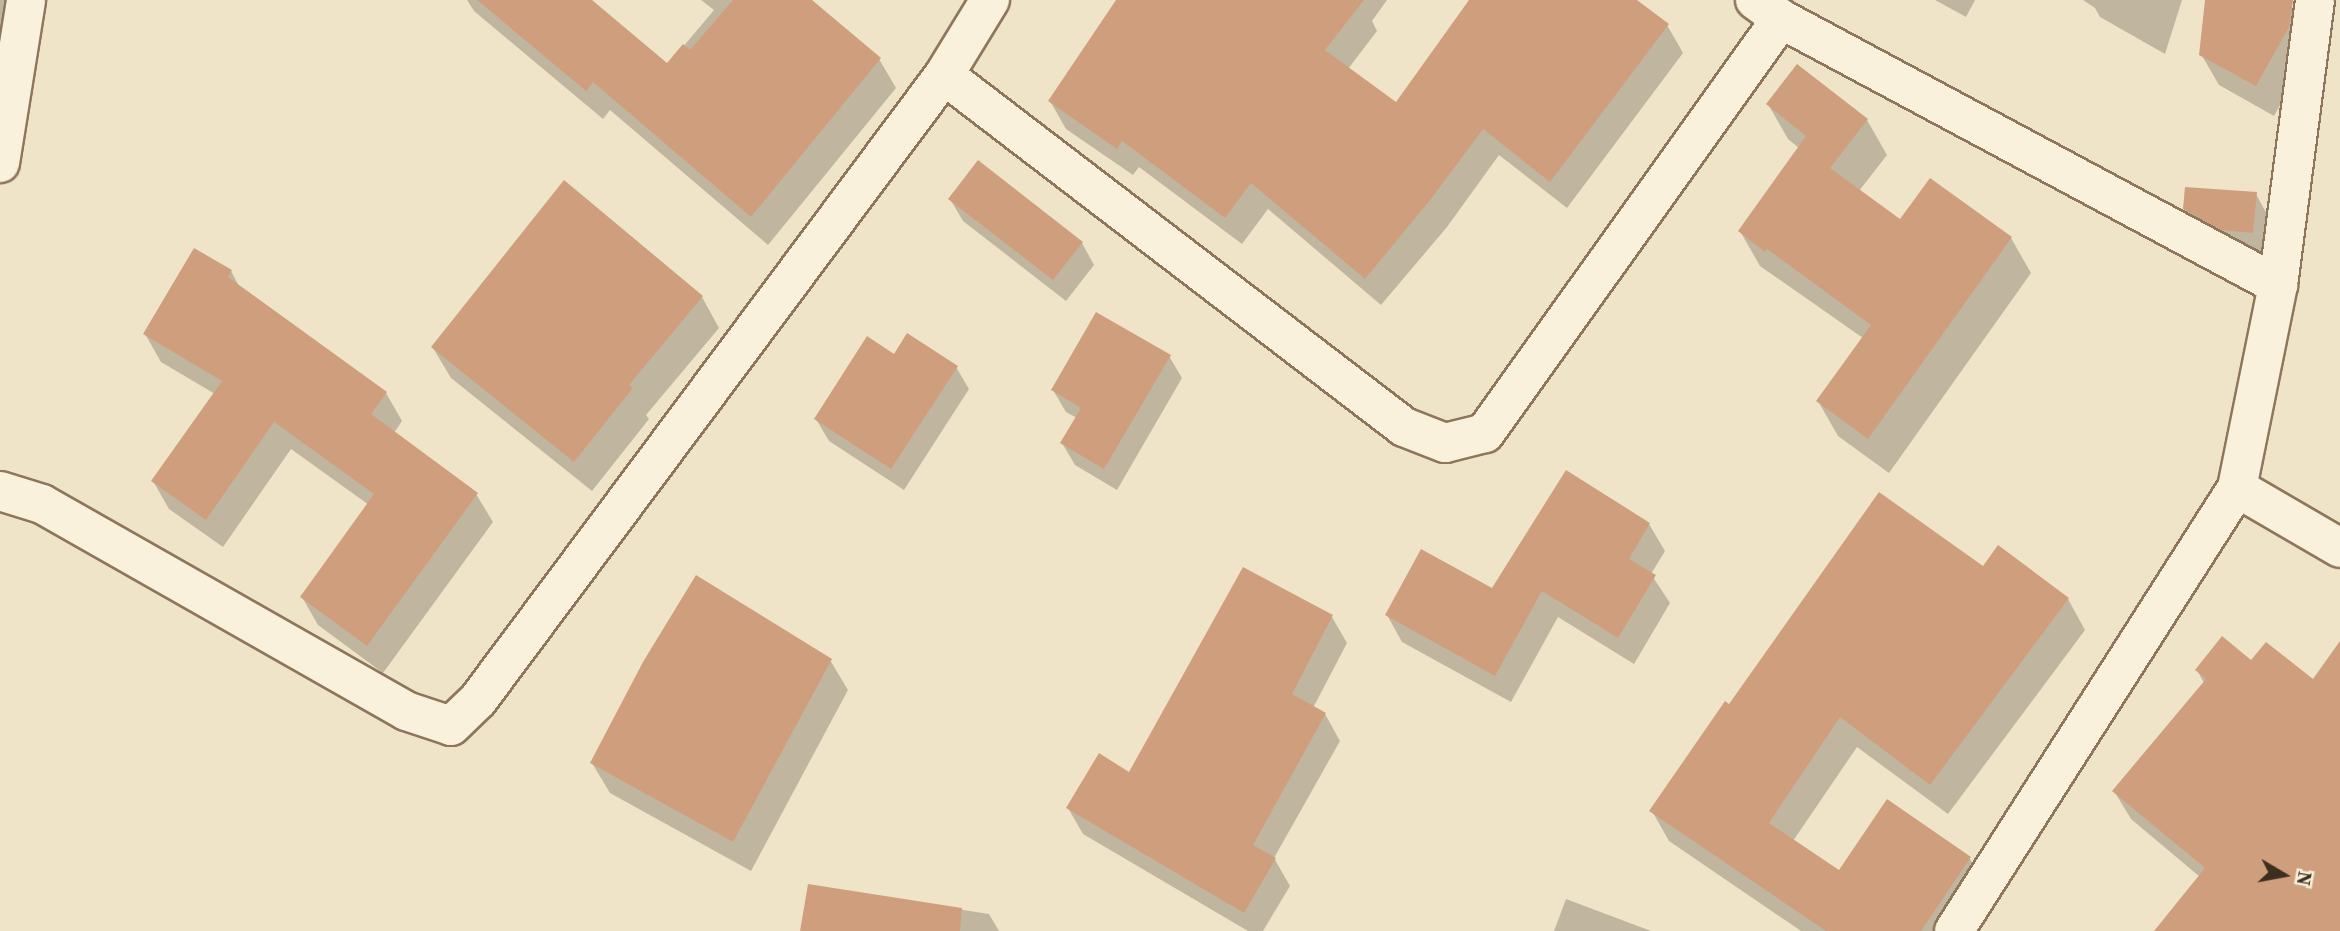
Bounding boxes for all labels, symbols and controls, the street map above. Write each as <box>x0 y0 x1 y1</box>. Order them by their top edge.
north arrow <box>2249 840 2319 910</box>
text: N <box>2291 870 2319 888</box>

